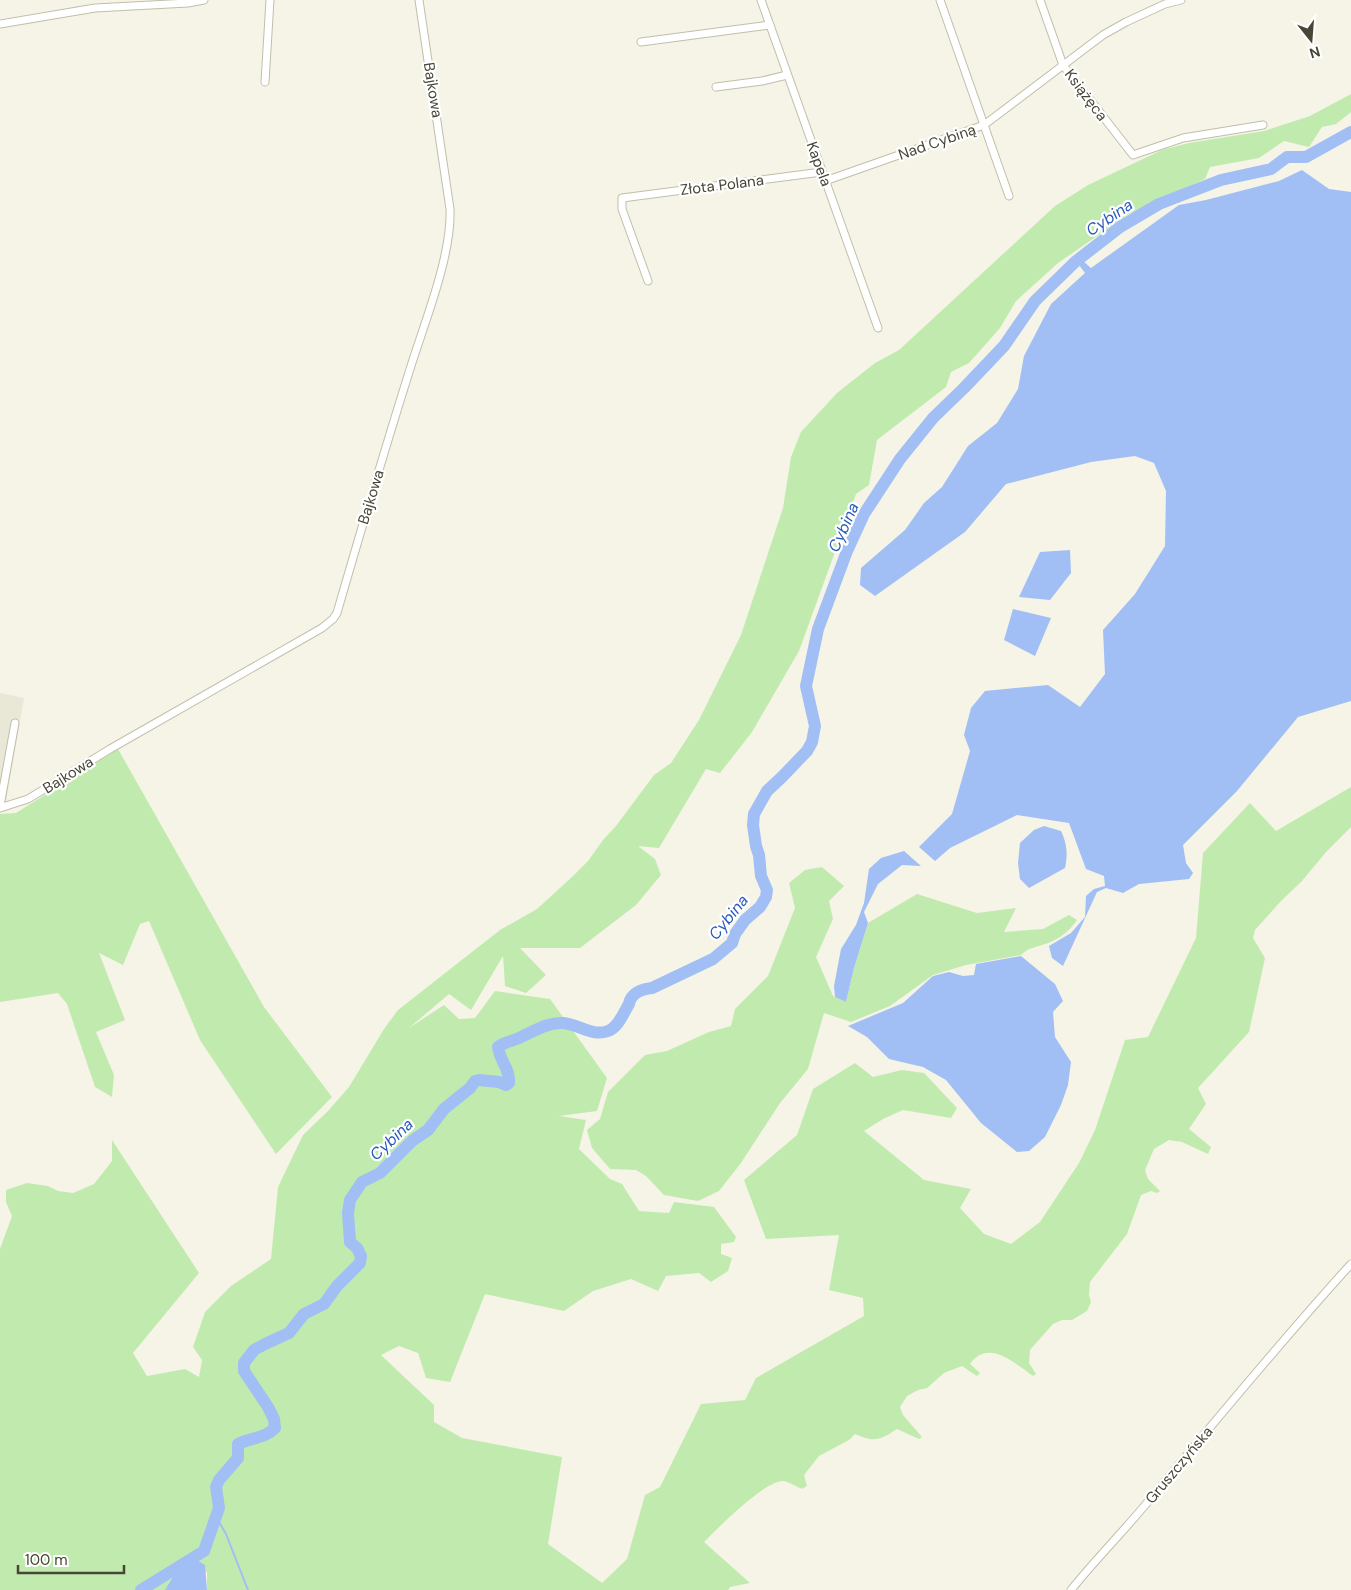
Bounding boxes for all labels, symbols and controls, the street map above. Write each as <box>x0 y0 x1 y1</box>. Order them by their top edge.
north arrow <box>1286 15 1336 65</box>
text: N <box>1307 42 1322 63</box>
street label: Bajkowa <box>419 61 447 119</box>
street label: Książęca <box>1060 65 1112 125</box>
street label: Nad Cybiną <box>896 119 978 165</box>
street label: Kapela <box>802 139 836 189</box>
street label: Złota Polana <box>679 170 765 200</box>
water label: Cybina <box>1082 194 1137 241</box>
street label: Bajkowa <box>353 467 389 527</box>
water label: Cybina <box>823 499 864 555</box>
street label: Bajkowa <box>39 752 97 798</box>
water label: Cybina <box>704 890 753 944</box>
water label: Cybina <box>365 1114 418 1165</box>
street label: Gruszczyńska <box>1141 1422 1217 1508</box>
scale bar <box>18 1542 124 1574</box>
text: 100 m <box>25 1550 68 1570</box>

